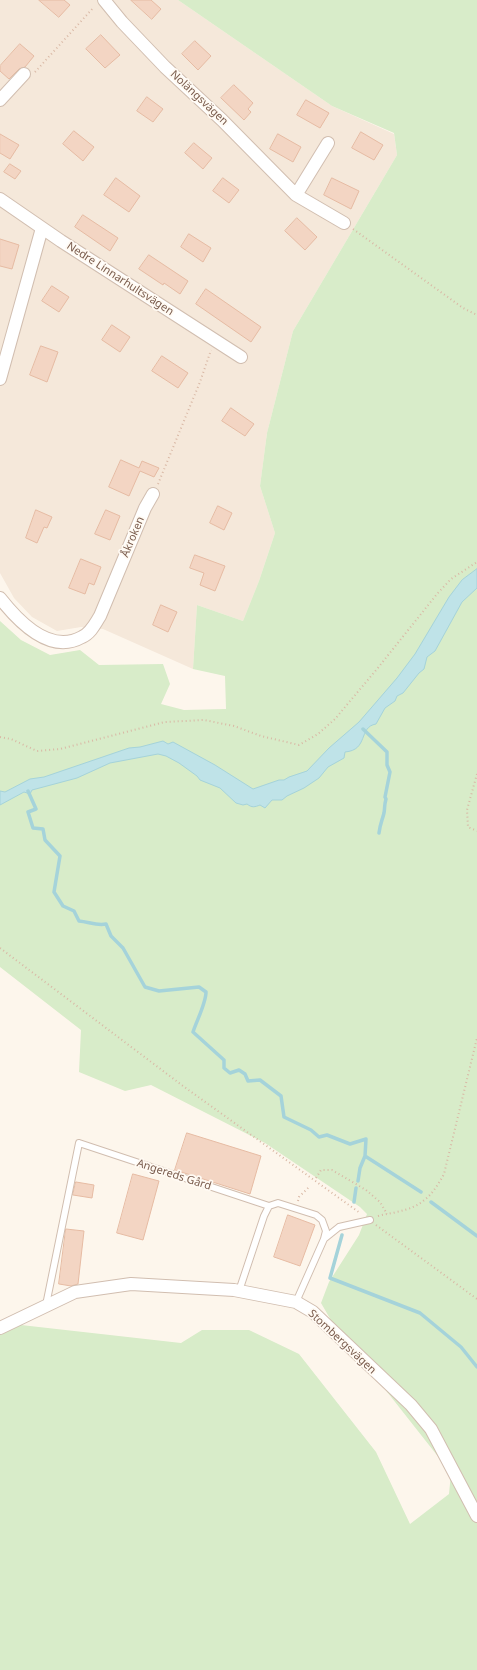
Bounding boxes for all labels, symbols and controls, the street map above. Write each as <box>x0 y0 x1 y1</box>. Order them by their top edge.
street label: Nolängsvägen <box>167 68 231 128</box>
street label: Nedre Linnarhultsvägen <box>64 239 176 319</box>
street label: Åkroken <box>119 515 147 559</box>
street label: Angereds Gård <box>135 1157 213 1193</box>
street label: Stombergsvägen <box>305 1307 379 1377</box>

